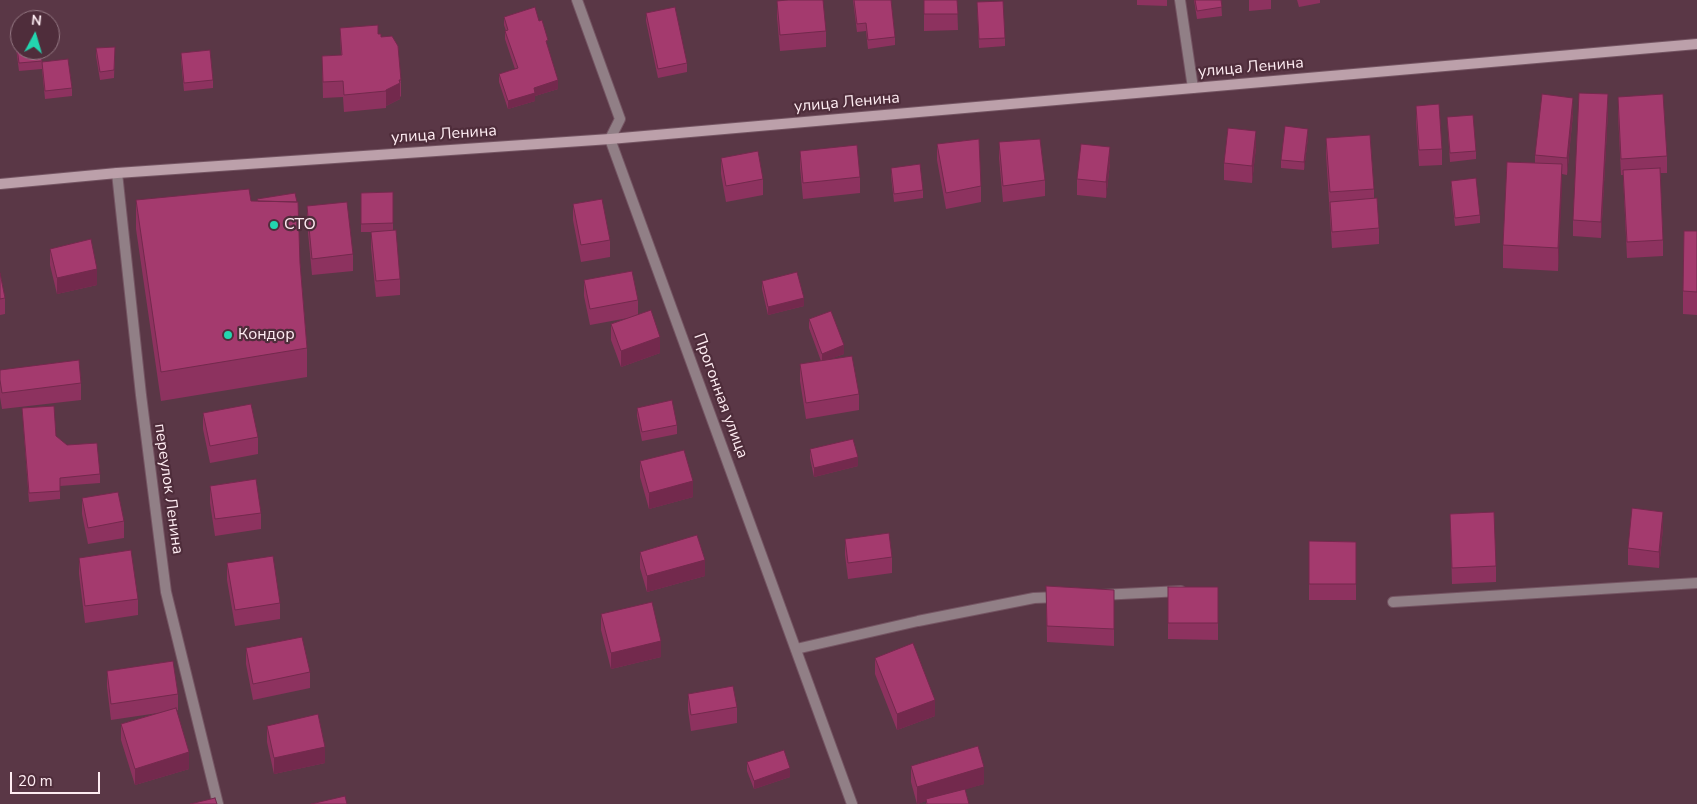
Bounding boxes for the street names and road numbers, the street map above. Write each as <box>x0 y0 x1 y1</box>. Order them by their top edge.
street label: улица Ленина <box>1197 54 1305 82</box>
street label: улица Ленина <box>793 89 901 117</box>
street label: улица Ленина <box>390 122 498 148</box>
street label: Прогонная улица <box>689 331 751 461</box>
street label: переулок Ленина <box>149 422 187 556</box>

